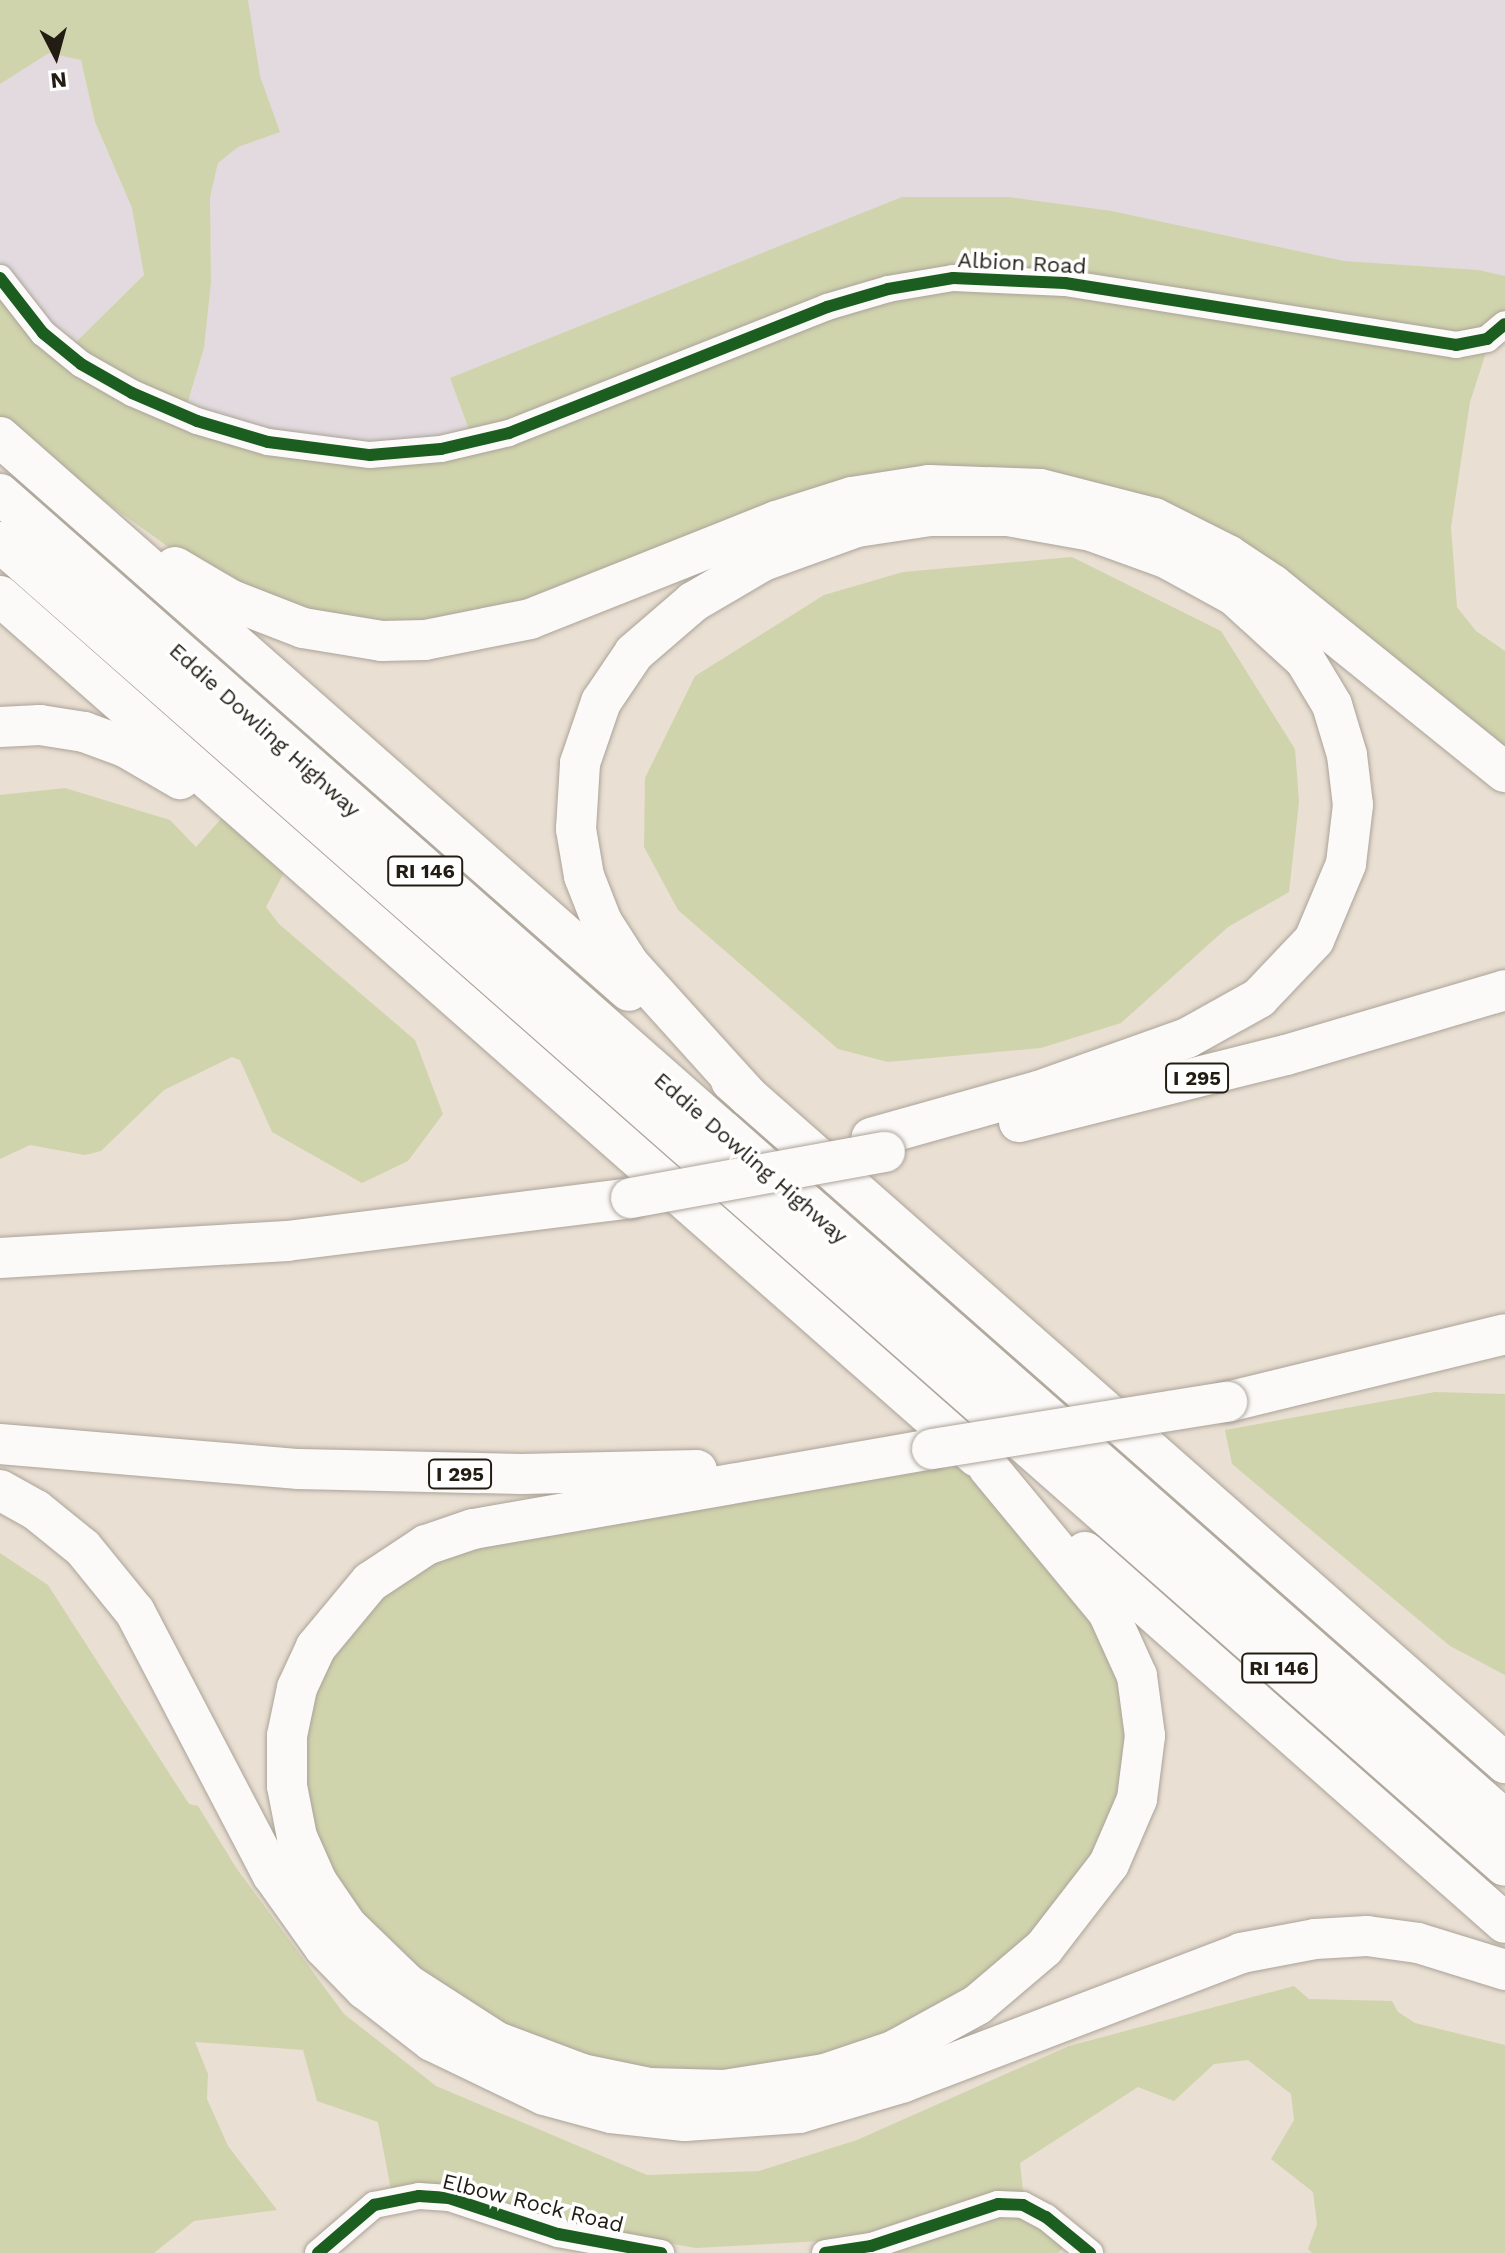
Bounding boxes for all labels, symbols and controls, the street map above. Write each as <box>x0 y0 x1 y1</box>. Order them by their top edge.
north arrow <box>16 16 96 96</box>
text: N <box>49 67 68 94</box>
street label: Albion Road <box>957 246 1087 280</box>
street label: Eddie Dowling Highway <box>164 637 366 823</box>
road number: RI 146 <box>387 855 463 887</box>
road number: I 295 <box>1165 1062 1229 1094</box>
street label: Eddie Dowling Highway <box>649 1067 853 1249</box>
road number: I 295 <box>428 1458 492 1490</box>
road number: RI 146 <box>1241 1652 1317 1684</box>
street label: Elbow Rock Road <box>439 2168 627 2238</box>

